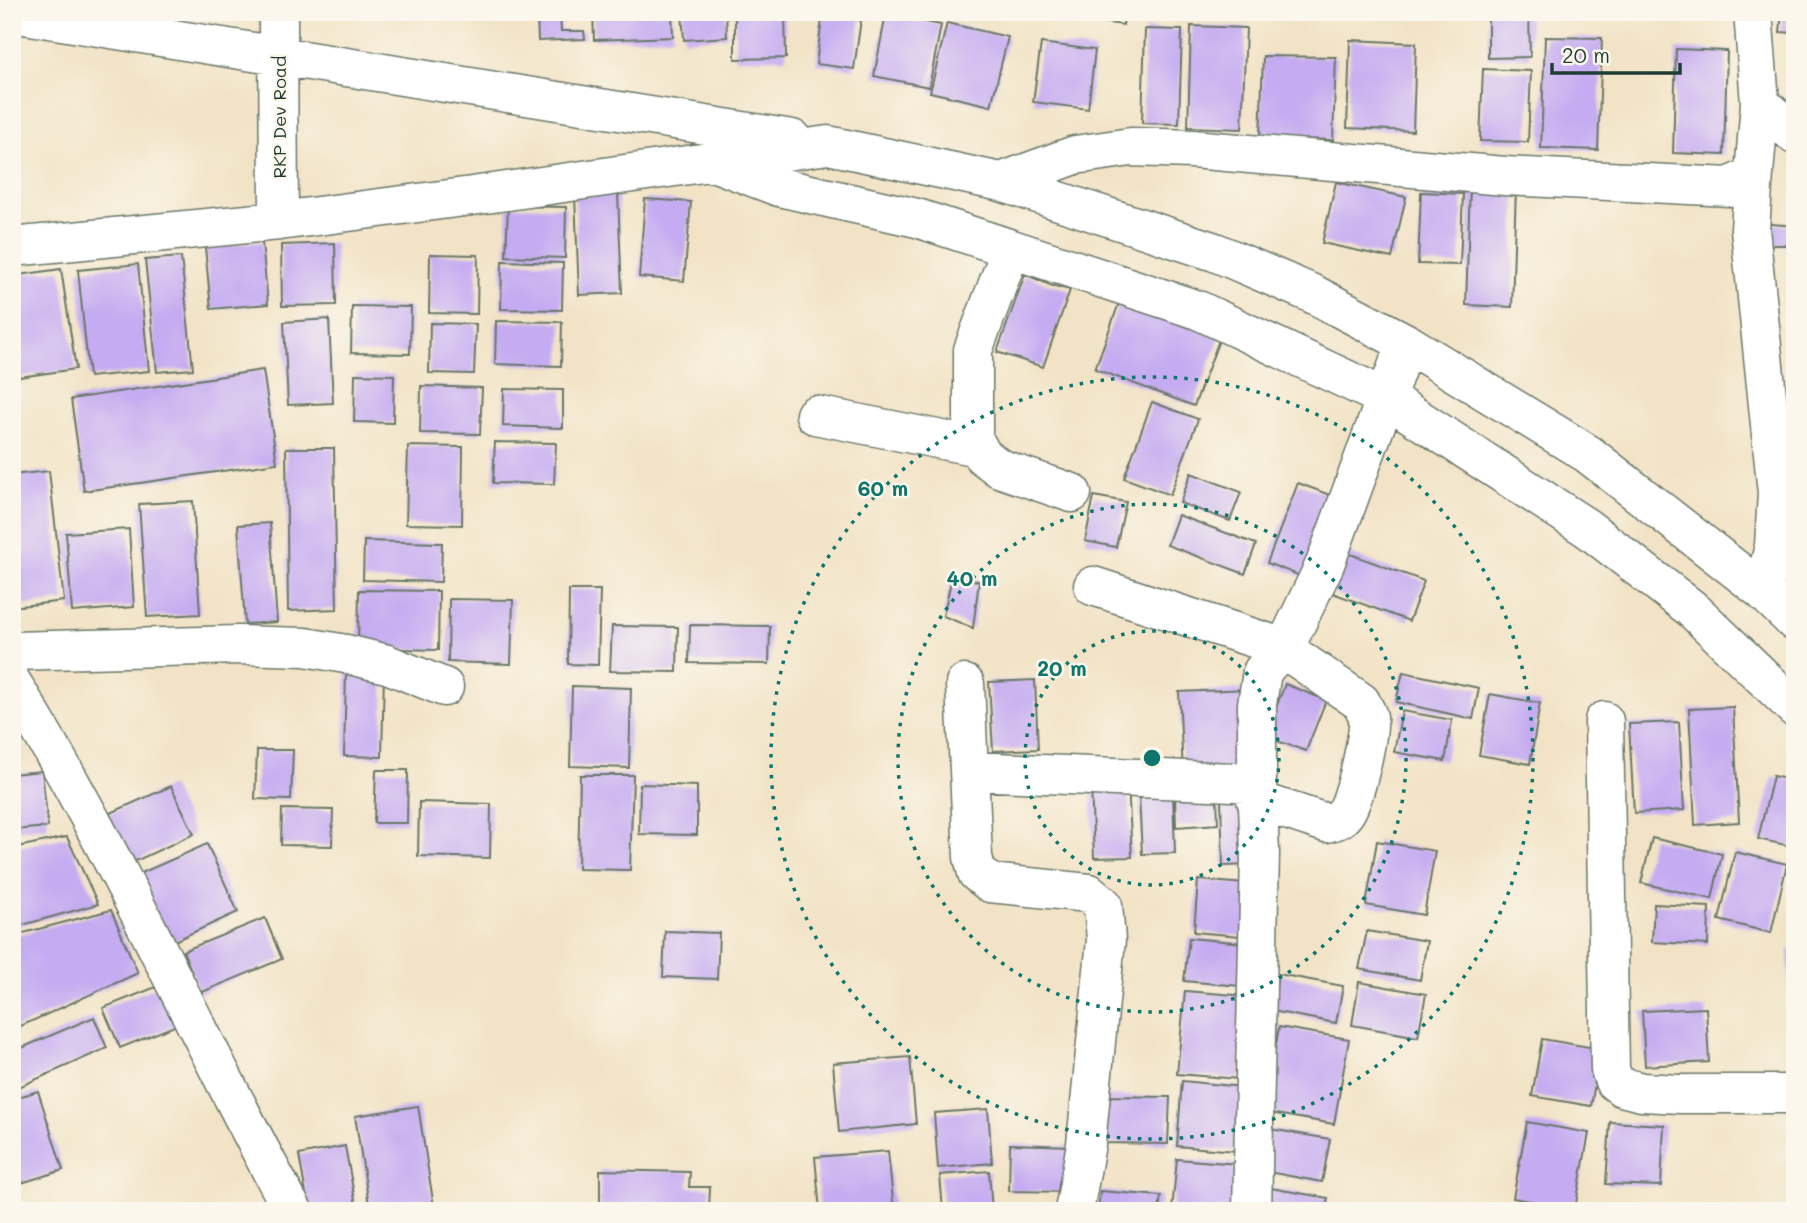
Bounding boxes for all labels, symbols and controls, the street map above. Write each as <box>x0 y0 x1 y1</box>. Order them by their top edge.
scale bar <box>1552 32 1679 76</box>
text: 20 m <box>1562 41 1610 68</box>
street label: RKP Dev Road <box>267 56 291 178</box>
text: 60 m <box>858 474 908 501</box>
text: 40 m <box>946 564 998 591</box>
text: 20 m <box>1037 654 1087 681</box>
centre of rings <box>1140 746 1164 770</box>

